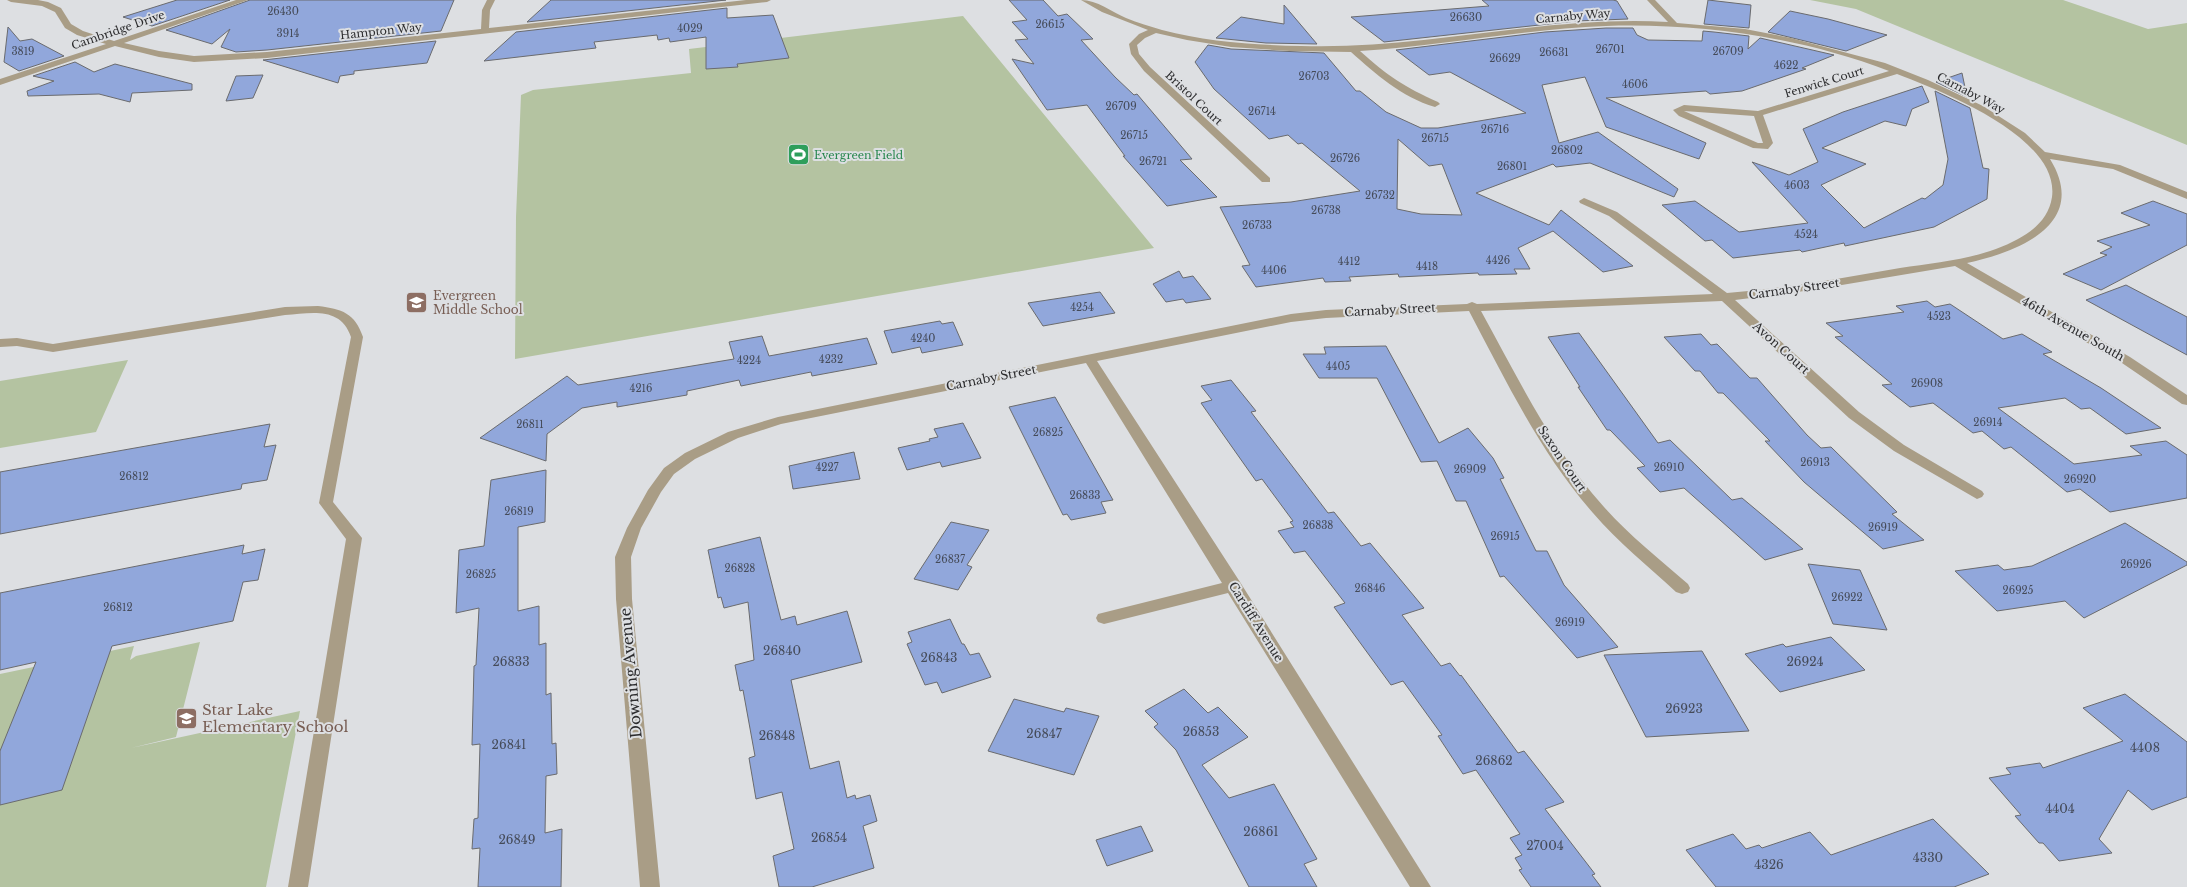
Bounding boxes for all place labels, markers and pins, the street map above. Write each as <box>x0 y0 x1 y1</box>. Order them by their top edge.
sports icon: Evergreen Field <box>786 143 810 167</box>
place label: Evergreen Field <box>814 148 904 162</box>
place label: Evergreen Middle School <box>433 288 523 317</box>
school or university icon: Evergreen Middle School <box>405 291 429 315</box>
place label: Star Lake Elementary School <box>202 700 349 736</box>
school or university icon: Star Lake Elementary School <box>174 707 198 731</box>

